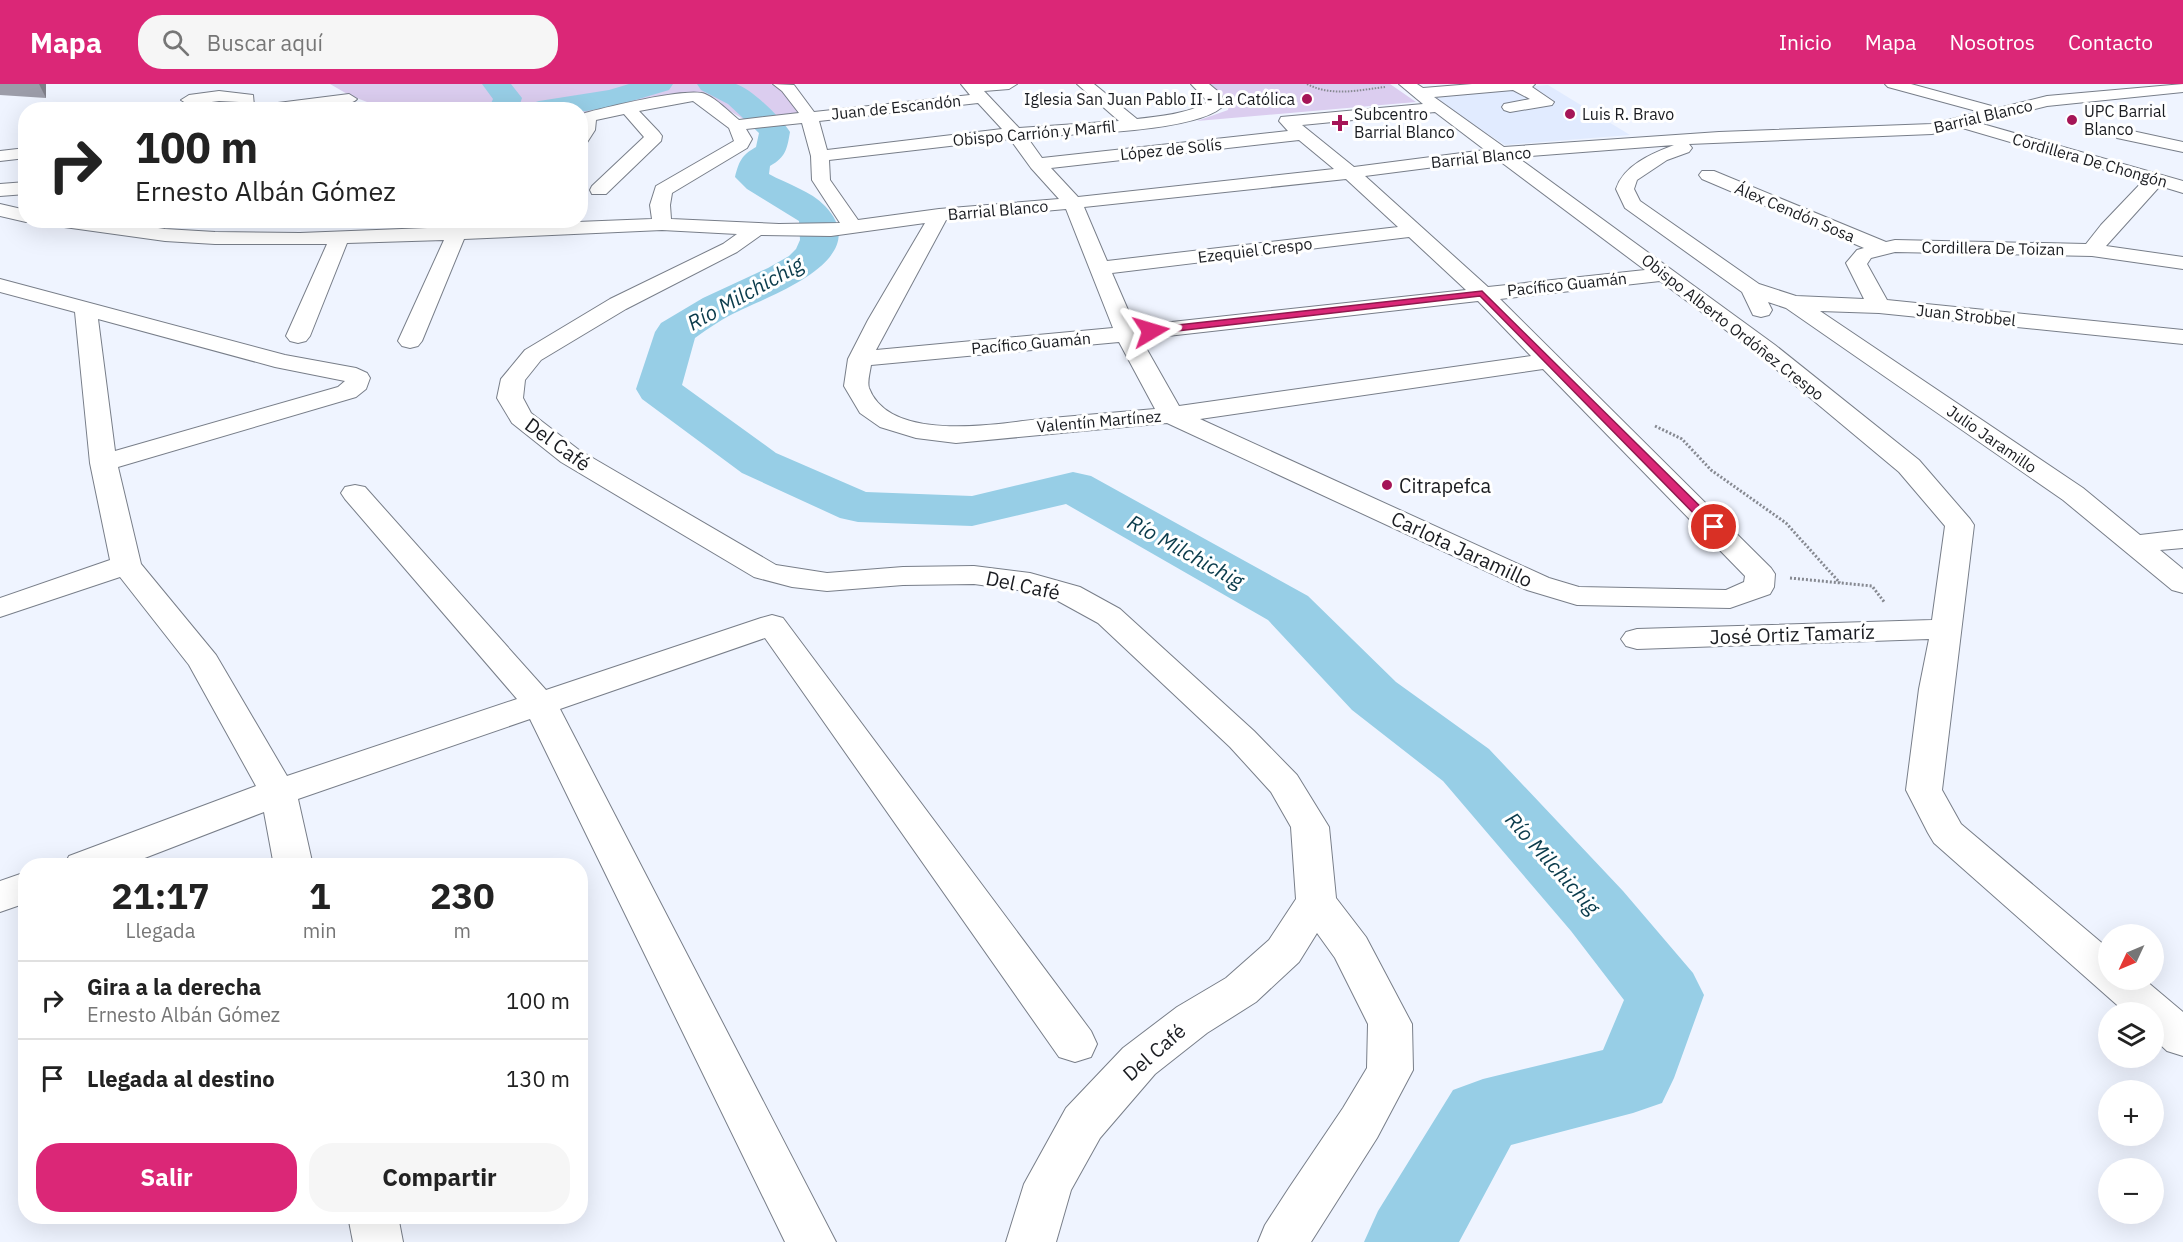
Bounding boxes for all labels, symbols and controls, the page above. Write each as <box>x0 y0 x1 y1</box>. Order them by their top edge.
search box <box>138 15 558 69</box>
text: Mapa <box>30 24 102 61</box>
icon: search <box>159 26 192 59</box>
text: Buscar aquí <box>207 28 323 57</box>
text: Inicio <box>1779 28 1832 56</box>
text: Mapa <box>1865 28 1917 56</box>
text: Nosotros <box>1950 28 2035 56</box>
text: Contacto <box>2068 28 2153 56</box>
place label: Iglesia San Juan Pablo II - La Católica <box>1024 89 1295 109</box>
street label: Juan de Escandón <box>830 90 962 124</box>
marker: Iglesia San Juan Pablo II - La Católica <box>1300 92 1314 106</box>
street label: Barrial Blanco <box>1932 95 2034 137</box>
place label: UPC Barrial Blanco <box>2084 101 2166 139</box>
place label: Subcentro Barrial Blanco <box>1354 104 1455 142</box>
place label: Luis R. Bravo <box>1582 104 1674 124</box>
marker: Luis R. Bravo <box>1563 107 1577 121</box>
marker: UPC Barrial Blanco <box>2065 113 2079 127</box>
marker: Subcentro Barrial Blanco <box>1331 114 1349 132</box>
street label: Obispo Carrión y Marfil <box>952 116 1116 150</box>
text: 100 m <box>135 120 258 175</box>
icon: right <box>36 126 114 204</box>
street label: Cordillera De Chongón <box>2010 128 2170 192</box>
street label: López de Solís <box>1119 134 1223 164</box>
street label: Barrial Blanco <box>1430 142 1532 172</box>
text: Ernesto Albán Gómez <box>135 173 396 208</box>
street label: Álex Cendón Sosa <box>1732 177 1859 247</box>
street label: Barrial Blanco <box>947 196 1049 224</box>
street label: Ezequiel Crespo <box>1197 233 1313 267</box>
street label: Cordillera De Toizan <box>1921 237 2065 259</box>
water label: Río Milchichig <box>682 249 809 336</box>
street label: Obispo Alberto Ordóñez Crespo <box>1638 249 1828 405</box>
street label: Pacífico Guamán <box>1506 268 1628 300</box>
position arrow <box>1119 299 1183 363</box>
street label: Juan Strobbel <box>1915 300 2017 330</box>
street label: Pacífico Guamán <box>970 328 1092 358</box>
street label: Julio Jaramillo <box>1943 401 2041 477</box>
street label: Valentín Martínez <box>1036 406 1162 436</box>
street label: Del Café <box>520 411 596 477</box>
place label: Citrapefca <box>1399 472 1491 499</box>
marker: Citrapefca <box>1380 478 1394 492</box>
pin <box>1688 501 1739 552</box>
street label: Carlota Jaramillo <box>1387 504 1537 594</box>
water label: Río Milchichig <box>1123 508 1250 595</box>
icon: arrive <box>1697 510 1730 543</box>
street label: Del Café <box>983 564 1063 606</box>
street label: José Ortiz Tamaríz <box>1709 618 1875 650</box>
water label: Río Milchichig <box>1500 806 1607 921</box>
text: 21:17 <box>111 872 210 919</box>
text: 1 <box>309 872 331 919</box>
text: 230 <box>430 872 495 919</box>
text: Llegada <box>125 917 195 944</box>
text: min <box>303 917 337 944</box>
text: m <box>454 917 471 944</box>
north arrow <box>2098 924 2164 990</box>
map controls <box>2098 924 2164 1224</box>
text: Gira a la derecha <box>87 972 261 1001</box>
icon: right <box>36 984 69 1017</box>
text: 100 m <box>506 986 570 1015</box>
text: Ernesto Albán Gómez <box>87 1001 280 1028</box>
button: layers <box>2098 1002 2164 1068</box>
street label: Del Café <box>1117 1017 1191 1087</box>
icon: arrive <box>36 1062 69 1095</box>
text: Llegada al destino <box>87 1064 275 1093</box>
text: 130 m <box>506 1064 570 1093</box>
button: + <box>2098 1080 2164 1146</box>
button: Salir <box>36 1143 297 1212</box>
button: Compartir <box>309 1143 570 1212</box>
button: − <box>2098 1158 2164 1224</box>

